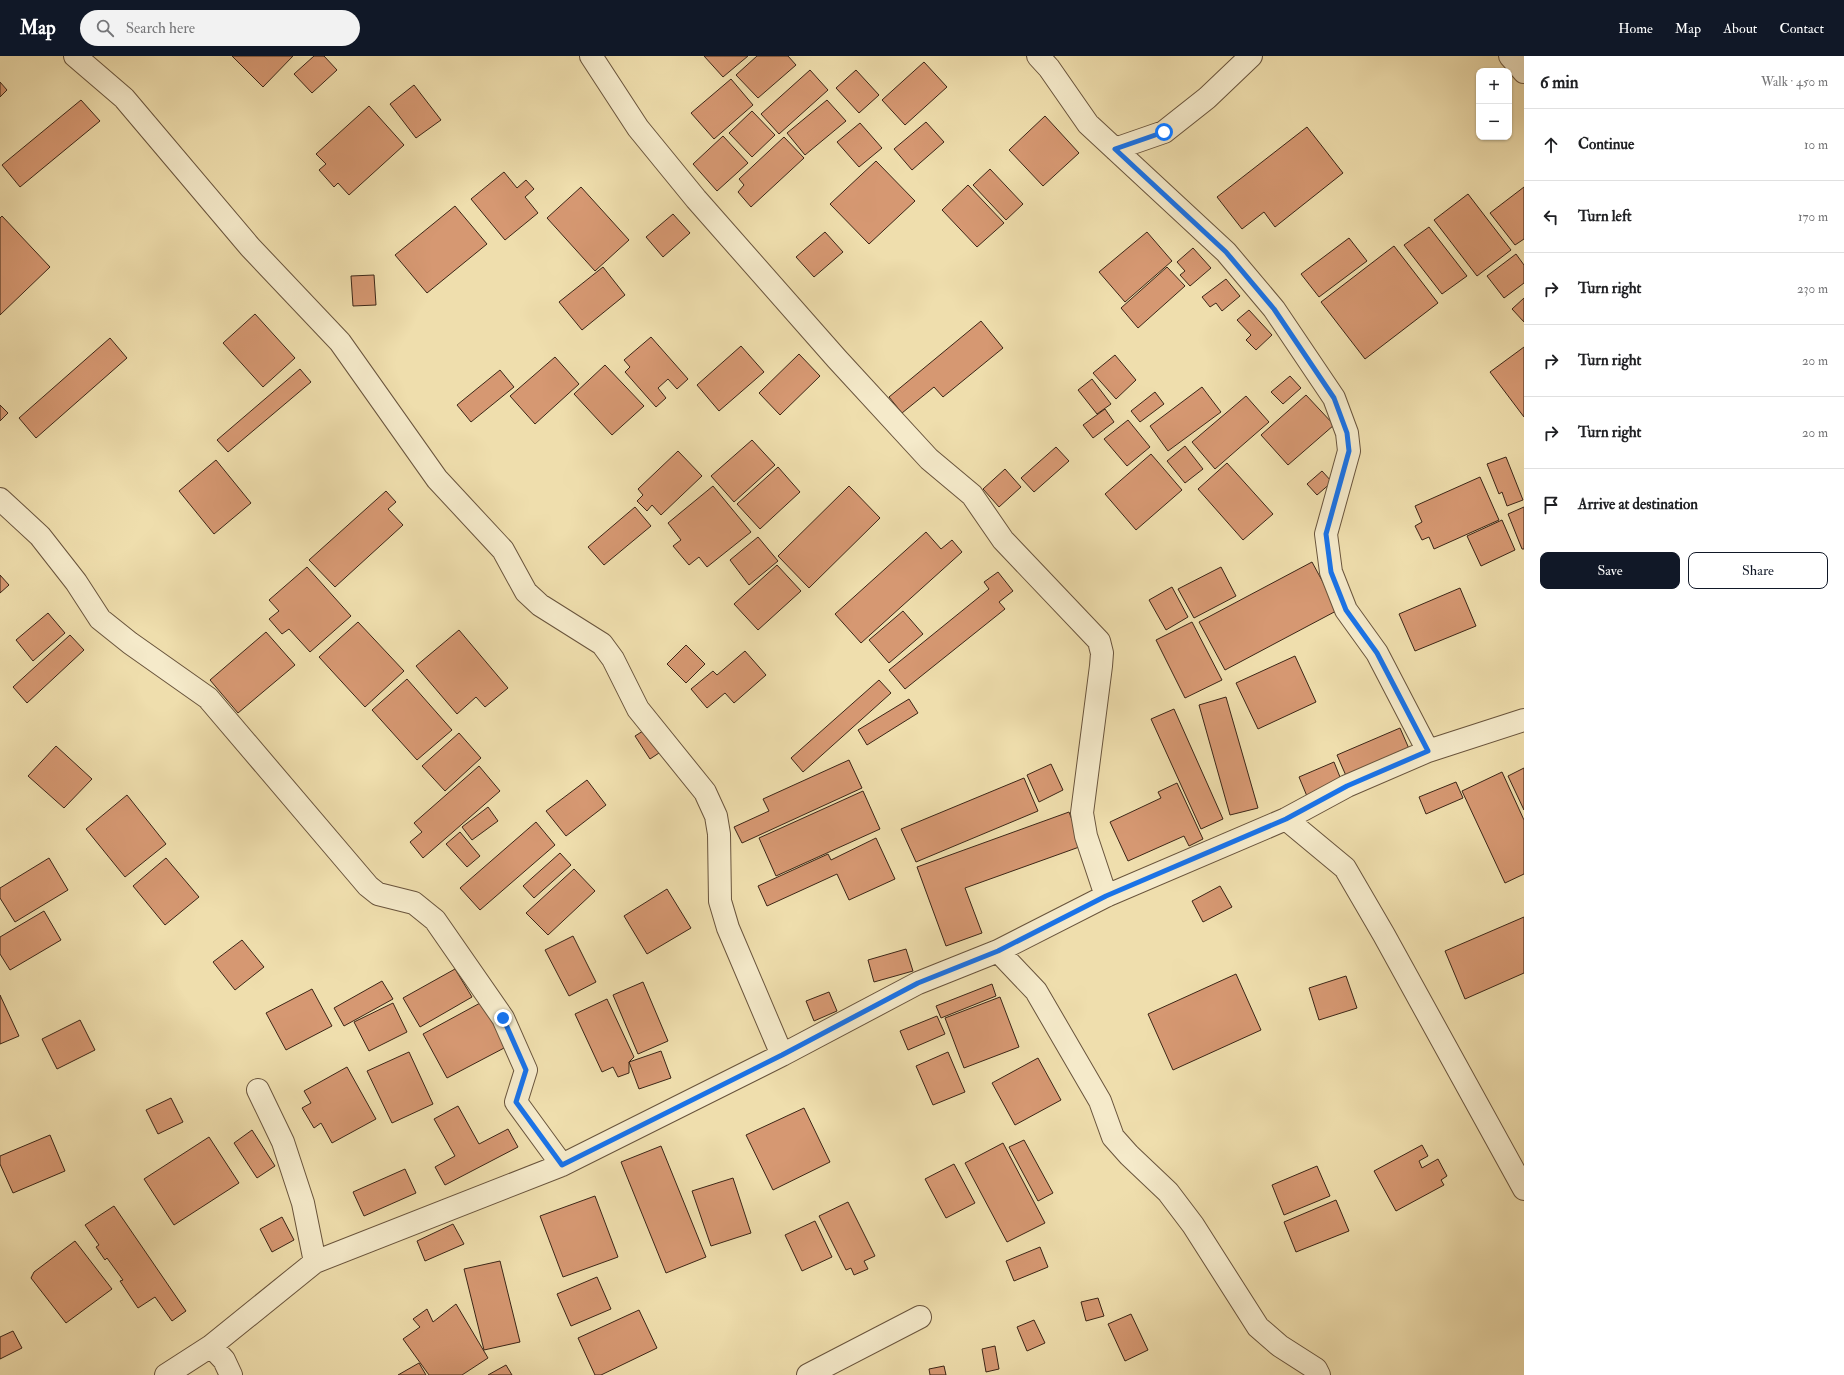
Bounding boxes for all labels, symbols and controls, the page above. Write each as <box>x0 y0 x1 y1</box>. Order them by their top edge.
search box <box>80 10 360 46</box>
text: Map <box>20 16 56 40</box>
icon: search <box>94 17 116 39</box>
text: Search here <box>126 19 195 38</box>
text: Home <box>1618 20 1653 37</box>
text: Map <box>1675 20 1701 37</box>
text: About <box>1723 20 1757 37</box>
text: Contact <box>1779 20 1824 37</box>
map controls <box>1476 68 1512 140</box>
button: + <box>1476 68 1512 104</box>
text: 6 min <box>1540 72 1579 93</box>
text: Walk · 450 m <box>1761 74 1828 90</box>
button: − <box>1476 104 1512 140</box>
route start <box>1155 123 1173 141</box>
icon: ahead <box>1540 134 1562 156</box>
text: Continue <box>1578 135 1634 154</box>
text: 10 m <box>1804 137 1828 153</box>
icon: left <box>1540 206 1562 228</box>
text: Turn left <box>1578 207 1632 226</box>
text: 170 m <box>1798 209 1828 225</box>
icon: right <box>1540 278 1562 300</box>
text: Turn right <box>1578 279 1641 298</box>
text: 230 m <box>1797 281 1828 297</box>
icon: right <box>1540 350 1562 372</box>
text: Turn right <box>1578 351 1641 370</box>
text: 20 m <box>1802 353 1828 369</box>
icon: right <box>1540 422 1562 444</box>
text: Turn right <box>1578 423 1641 442</box>
text: 20 m <box>1802 425 1828 441</box>
icon: arrive <box>1540 494 1562 516</box>
text: Arrive at destination <box>1578 495 1698 514</box>
button: Save <box>1540 552 1680 589</box>
button: Share <box>1688 552 1828 589</box>
route end <box>494 1009 512 1027</box>

